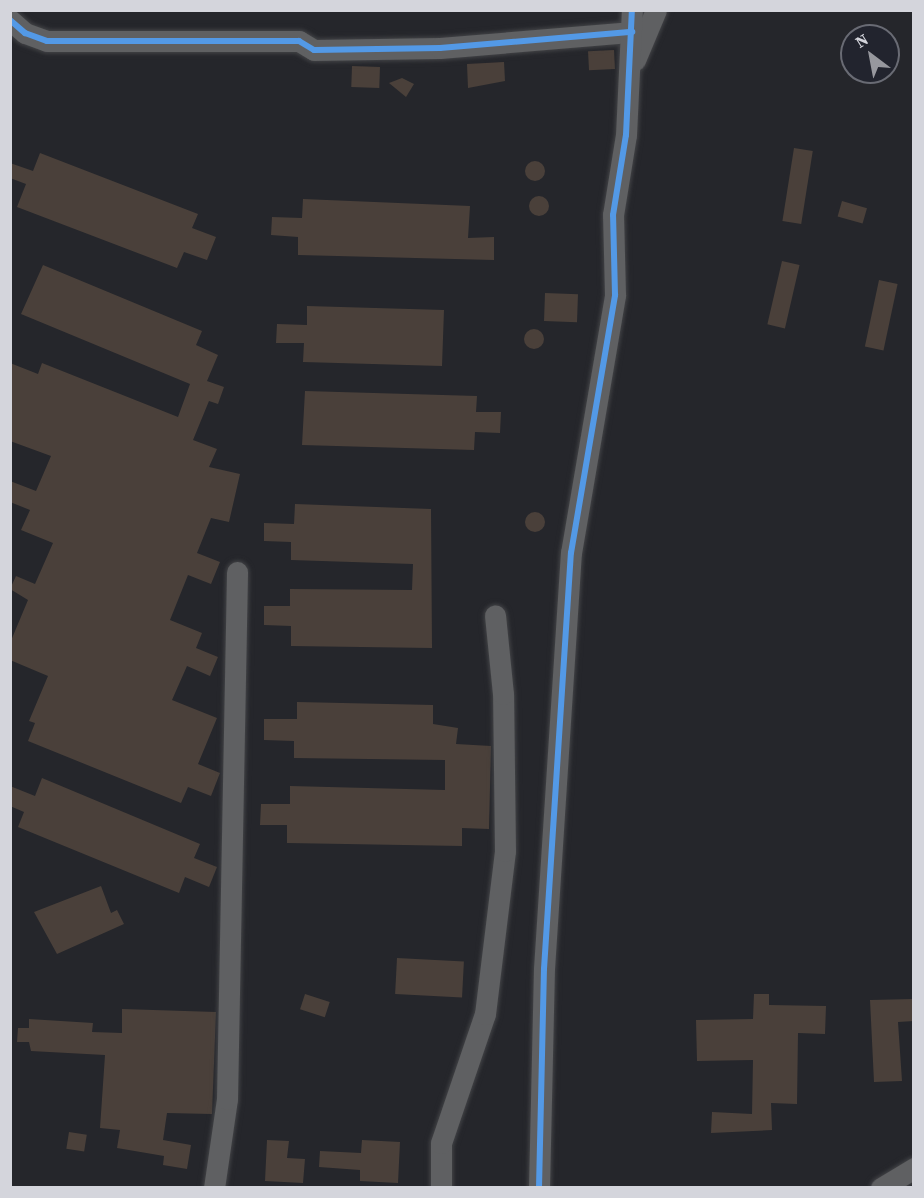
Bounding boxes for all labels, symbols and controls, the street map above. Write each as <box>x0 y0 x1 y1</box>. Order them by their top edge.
north arrow <box>840 24 900 84</box>
text: N <box>851 28 872 53</box>

